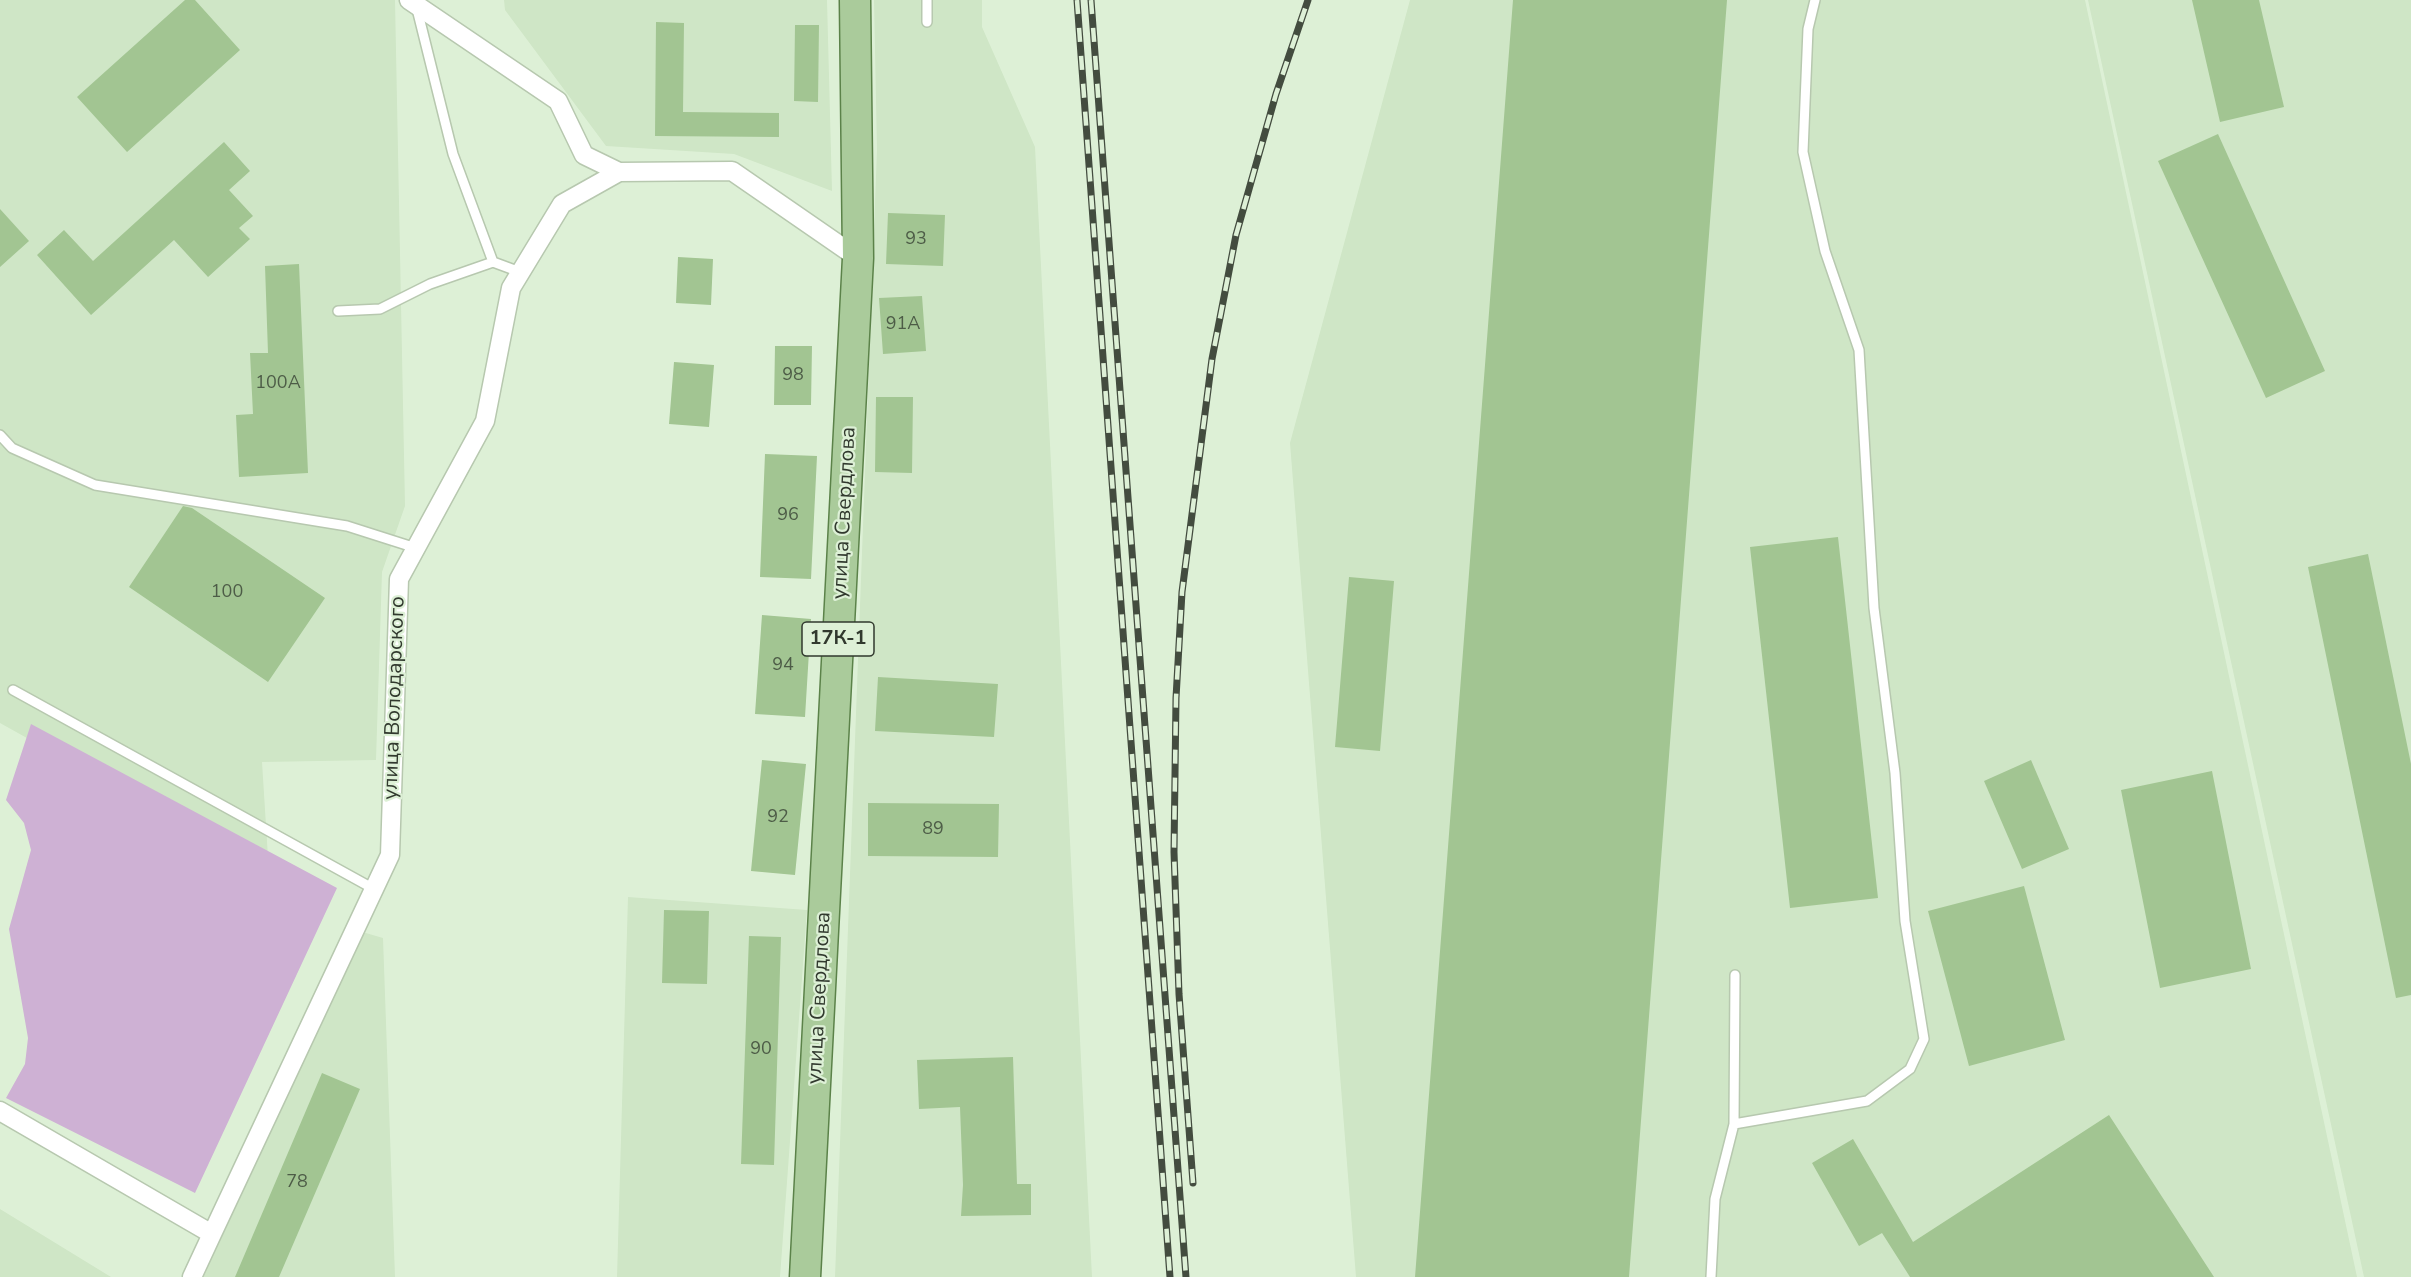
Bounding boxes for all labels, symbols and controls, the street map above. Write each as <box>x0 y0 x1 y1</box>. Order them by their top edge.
house number: 93 <box>905 229 927 251</box>
house number: 91А <box>886 314 920 336</box>
house number: 98 <box>782 365 804 387</box>
house number: 100А <box>255 373 301 395</box>
street label: улица Свердлова <box>828 426 862 600</box>
house number: 96 <box>777 505 799 527</box>
house number: 100 <box>211 582 243 604</box>
street label: улица Володарского <box>379 596 411 800</box>
road number: 17К-1 <box>802 622 874 656</box>
house number: 94 <box>772 655 794 677</box>
house number: 92 <box>767 807 789 829</box>
house number: 89 <box>922 819 944 841</box>
street label: улица Свердлова <box>803 911 837 1085</box>
house number: 90 <box>750 1039 772 1061</box>
house number: 78 <box>286 1172 308 1194</box>

